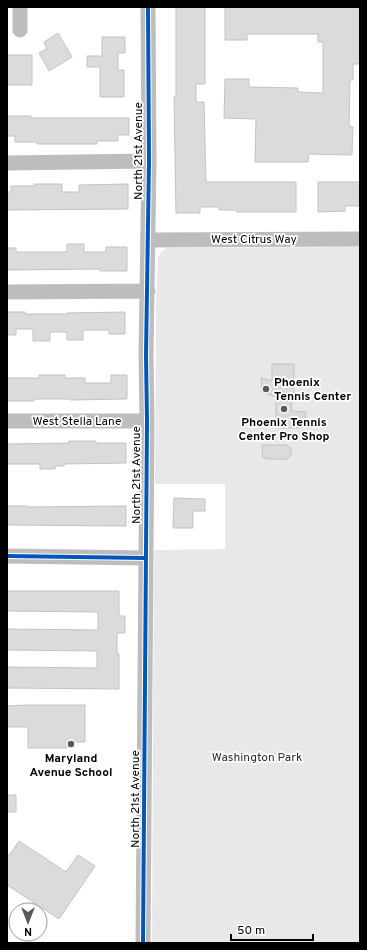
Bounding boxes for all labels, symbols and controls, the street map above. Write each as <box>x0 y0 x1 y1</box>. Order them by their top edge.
street label: North 21st Avenue <box>131 102 147 200</box>
street label: West Citrus Way <box>211 232 297 248</box>
place label: Phoenix Tennis Center <box>274 375 351 405</box>
marker: Phoenix Tennis Center <box>261 384 271 394</box>
marker: Phoenix Tennis Center Pro Shop <box>279 404 289 414</box>
street label: West Stella Lane <box>33 414 121 430</box>
place label: Phoenix Tennis Center Pro Shop <box>239 415 330 445</box>
street label: North 21st Avenue <box>129 426 145 524</box>
marker: Maryland Avenue School <box>66 739 76 749</box>
street label: North 21st Avenue <box>128 750 144 848</box>
park label: Washington Park <box>212 750 302 766</box>
place label: Maryland Avenue School <box>30 751 112 781</box>
north arrow <box>8 902 48 942</box>
scale bar <box>231 916 313 942</box>
text: 50 m <box>237 923 265 939</box>
text: N <box>24 924 32 938</box>

